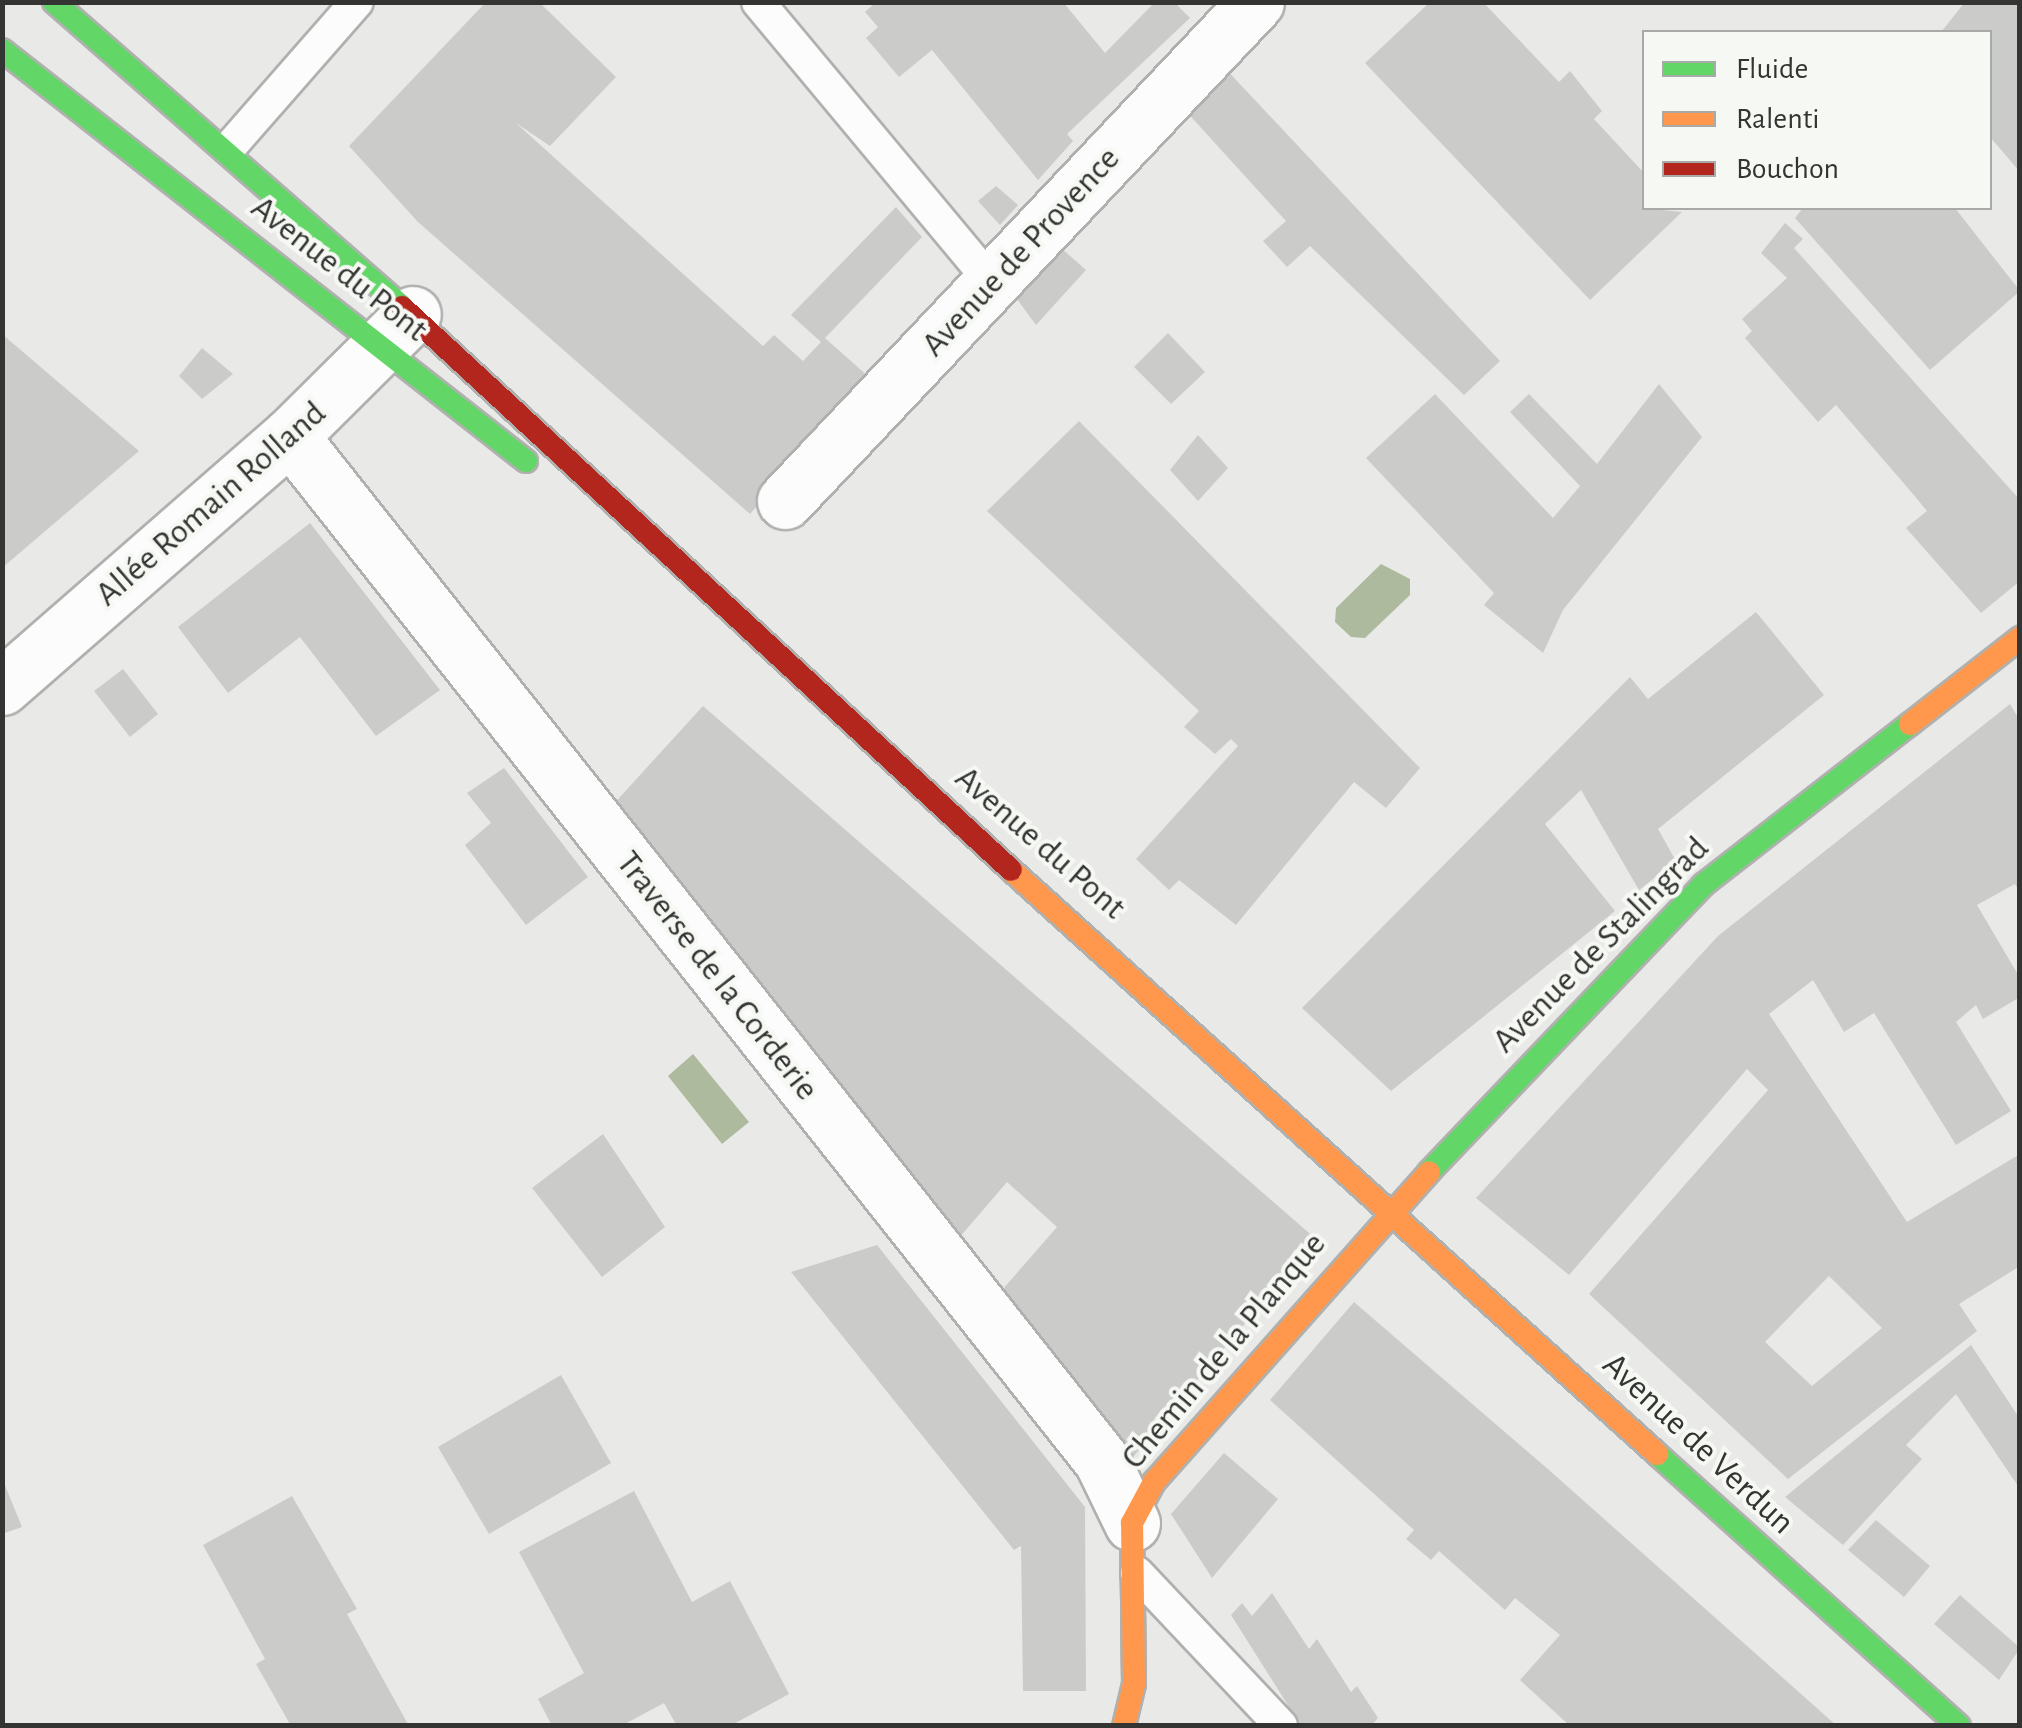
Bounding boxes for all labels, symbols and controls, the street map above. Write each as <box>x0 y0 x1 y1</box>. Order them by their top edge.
legend <box>1642 30 1992 210</box>
text: Fluide <box>1736 54 1808 84</box>
text: Ralenti <box>1736 104 1819 134</box>
street label: Avenue de Provence <box>913 138 1129 366</box>
text: Bouchon <box>1736 154 1839 184</box>
street label: Avenue du Pont <box>242 187 436 351</box>
street label: Allée Romain Rolland <box>87 392 335 616</box>
street label: Avenue du Pont <box>946 757 1134 929</box>
street label: Avenue de Stalingrad <box>1484 828 1718 1062</box>
street label: Traverse de la Corderie <box>607 843 827 1109</box>
street label: Chemin de la Planque <box>1113 1224 1335 1478</box>
street label: Avenue de Verdun <box>1593 1344 1803 1544</box>

